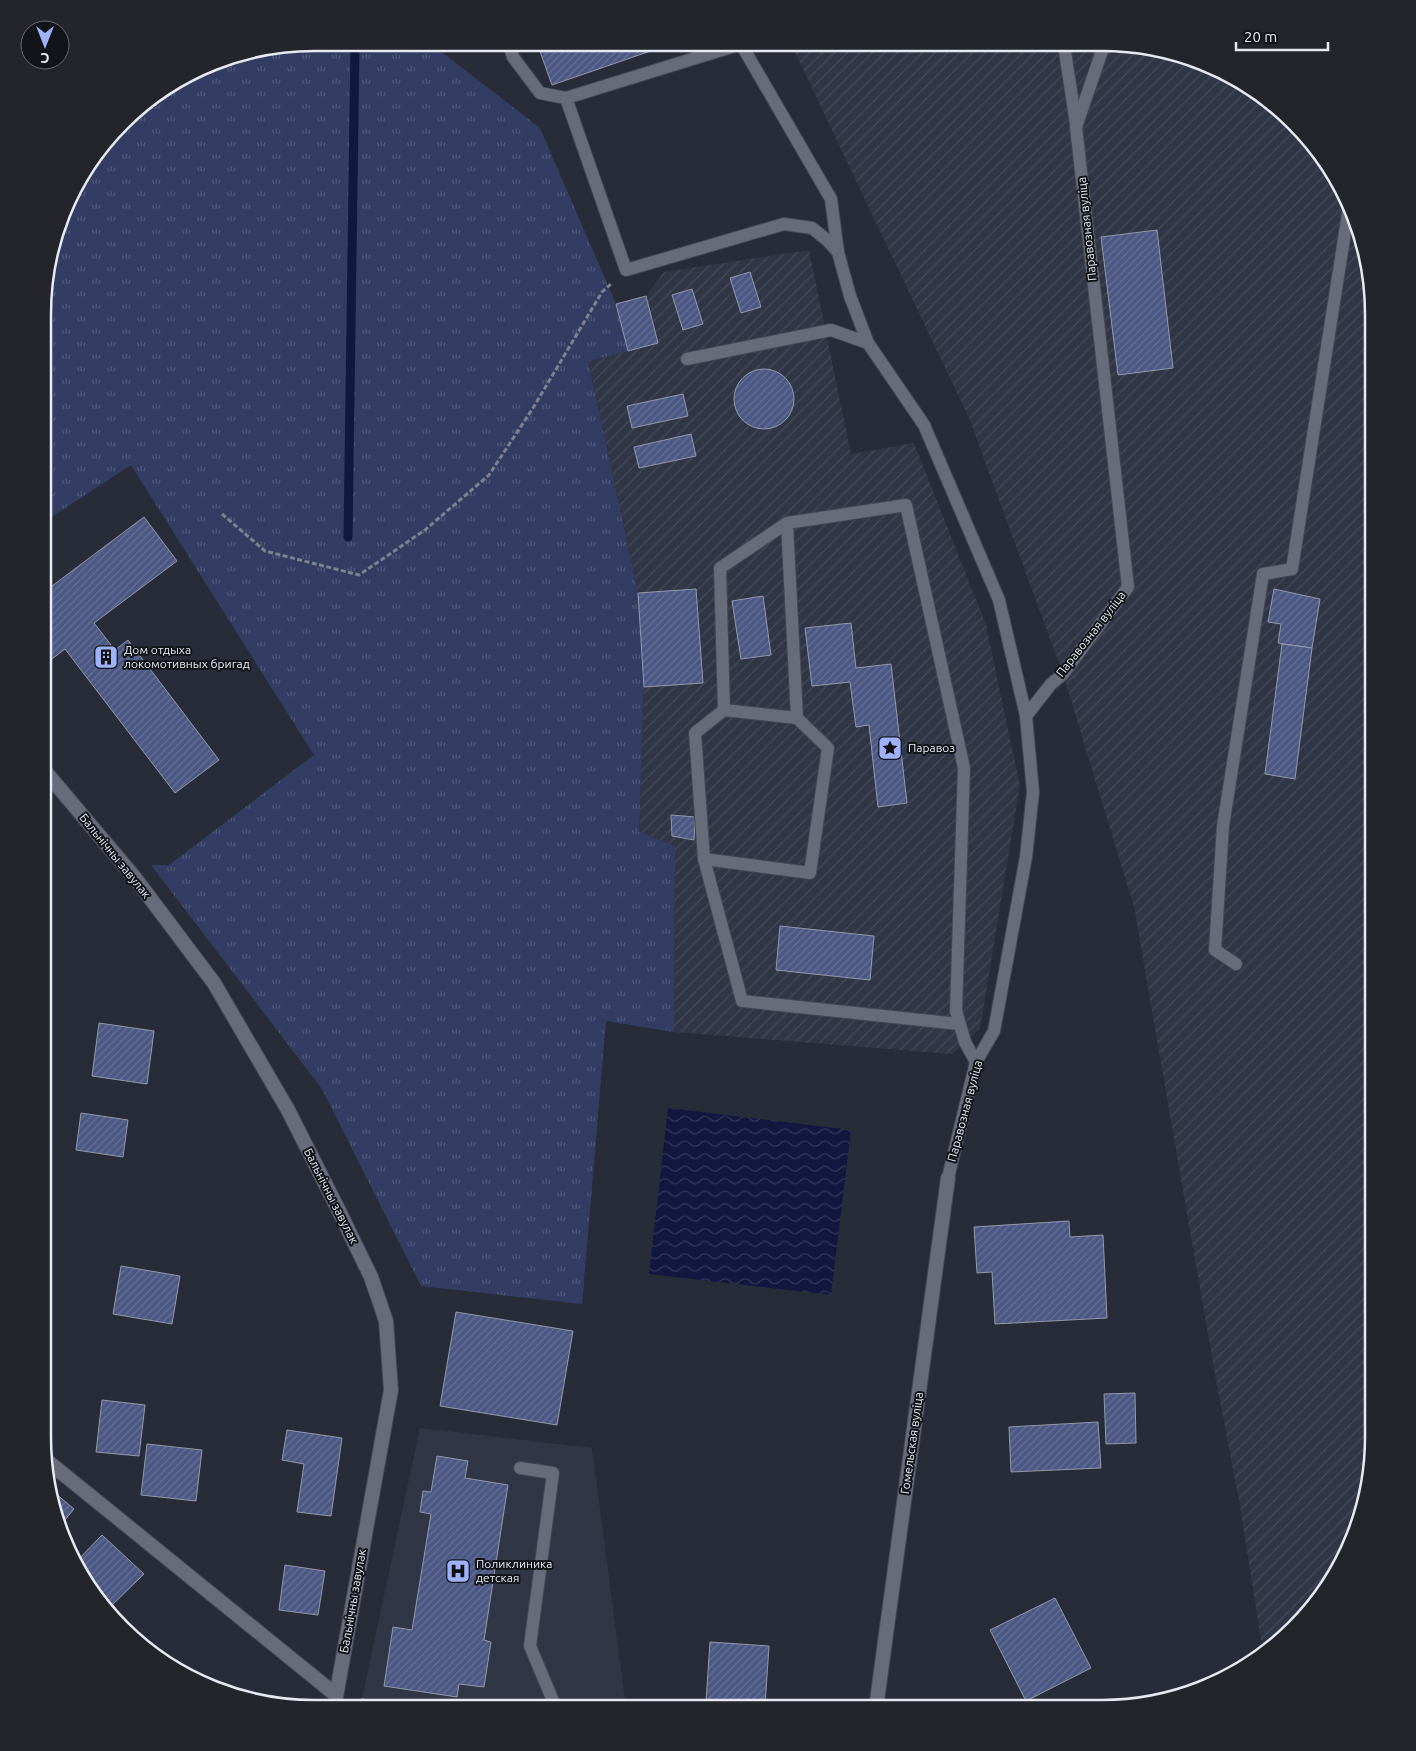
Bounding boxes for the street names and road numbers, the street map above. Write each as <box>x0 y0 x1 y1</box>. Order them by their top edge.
street label: Паравозная вуліца <box>1075 176 1098 282</box>
street label: Паравозная вуліца <box>1053 588 1128 679</box>
street label: Бальнічны завулак <box>77 811 154 901</box>
street label: Паравозная вуліца <box>945 1059 984 1163</box>
street label: Бальнічны завулак <box>302 1146 361 1246</box>
street label: Гомельская вуліца <box>898 1391 925 1495</box>
street label: Бальнічны завулак <box>337 1548 368 1654</box>

